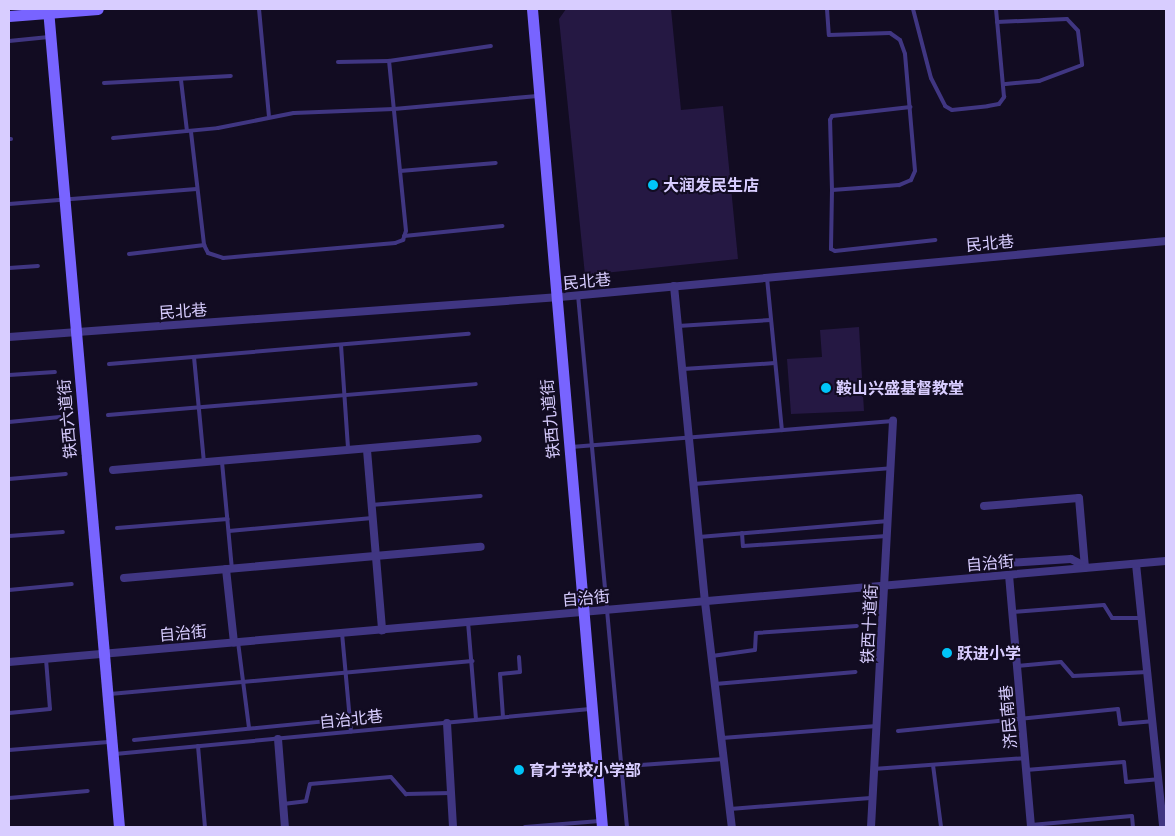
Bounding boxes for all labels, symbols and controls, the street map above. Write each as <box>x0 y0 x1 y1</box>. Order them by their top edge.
place label: 大润发民生店 <box>663 175 759 195</box>
marker: 大润发民生店 <box>647 179 659 191</box>
street label: 民北巷 <box>965 231 1015 255</box>
street label: 民北巷 <box>562 269 612 293</box>
street label: 民北巷 <box>158 300 208 322</box>
street label: 铁西六道街 <box>54 378 80 460</box>
street label: 铁西九道街 <box>537 378 563 460</box>
place label: 鞍山兴盛基督教堂 <box>836 378 964 398</box>
marker: 鞍山兴盛基督教堂 <box>820 382 832 394</box>
street label: 自治街 <box>965 551 1015 575</box>
street label: 铁西十道街 <box>857 584 881 664</box>
street label: 自治街 <box>561 586 611 610</box>
street label: 自治街 <box>158 621 208 645</box>
place label: 跃进小学 <box>957 643 1021 663</box>
marker: 跃进小学 <box>941 647 953 659</box>
street label: 济民南巷 <box>996 684 1020 750</box>
street label: 自治北巷 <box>318 706 384 732</box>
place label: 育才学校小学部 <box>529 760 641 780</box>
marker: 育才学校小学部 <box>513 764 525 776</box>

